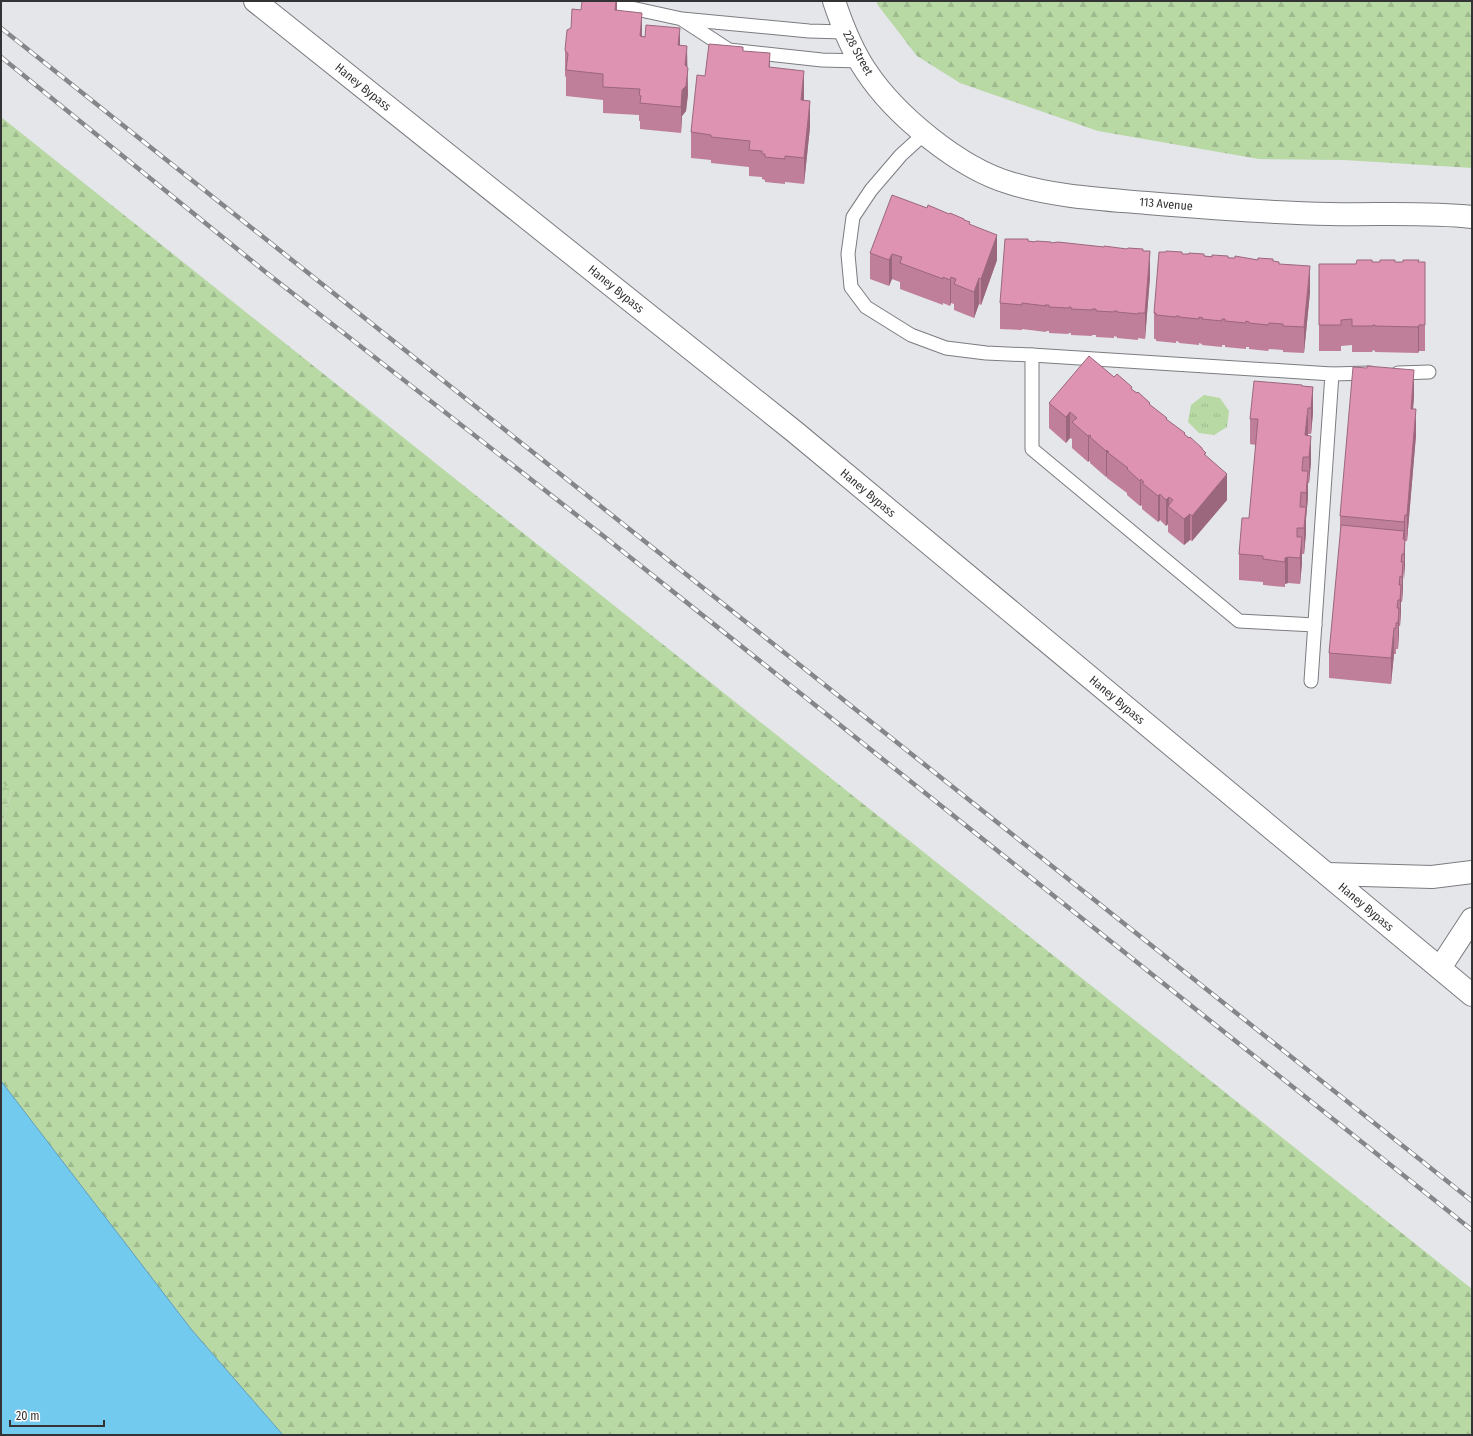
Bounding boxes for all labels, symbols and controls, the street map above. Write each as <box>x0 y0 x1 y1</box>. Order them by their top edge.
street label: 228 Street <box>840 28 876 78</box>
street label: Haney Bypass <box>332 60 394 114</box>
street label: 113 Avenue <box>1139 195 1193 213</box>
street label: Haney Bypass <box>585 262 647 316</box>
street label: Haney Bypass <box>838 466 898 520</box>
street label: Haney Bypass <box>1087 673 1147 727</box>
street label: Haney Bypass <box>1336 880 1396 934</box>
scale bar <box>10 1402 104 1428</box>
text: 20 m <box>16 1409 40 1423</box>

